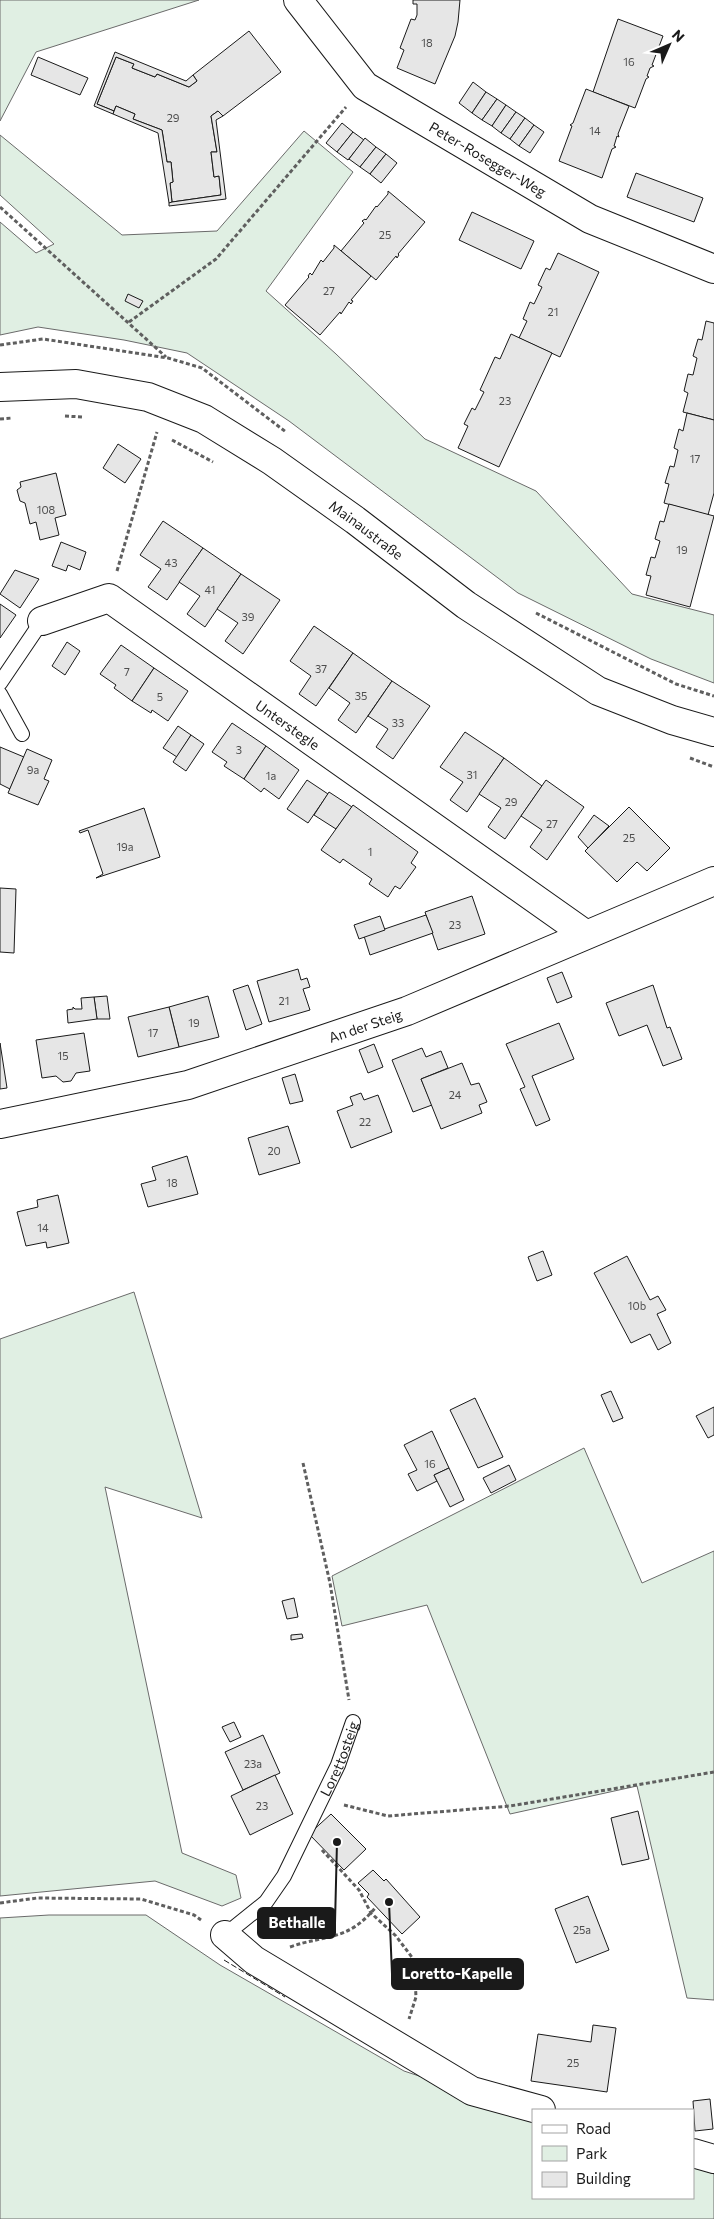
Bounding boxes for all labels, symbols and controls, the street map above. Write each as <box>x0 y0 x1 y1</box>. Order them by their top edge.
north arrow <box>644 20 694 70</box>
text: N <box>669 26 688 45</box>
house number: 18 <box>421 36 433 49</box>
house number: 16 <box>623 55 635 68</box>
house number: 29 <box>167 111 180 124</box>
street label: Peter-Rosegger-Weg <box>427 118 550 200</box>
house number: 14 <box>589 124 601 137</box>
house number: 25 <box>379 228 391 241</box>
house number: 27 <box>323 284 335 297</box>
house number: 21 <box>548 305 558 318</box>
house number: 23 <box>499 394 511 407</box>
house number: 17 <box>690 452 700 465</box>
street label: Mainaustraße <box>326 496 407 563</box>
house number: 108 <box>37 503 56 516</box>
house number: 19 <box>676 543 688 556</box>
house number: 43 <box>165 556 177 569</box>
house number: 41 <box>205 583 215 596</box>
house number: 39 <box>242 610 255 623</box>
house number: 37 <box>315 662 327 675</box>
house number: 7 <box>124 665 130 678</box>
house number: 35 <box>355 689 367 702</box>
house number: 5 <box>157 690 163 703</box>
street label: Unterstegle <box>253 696 323 753</box>
house number: 33 <box>392 716 404 729</box>
house number: 3 <box>236 743 242 756</box>
house number: 9a <box>27 763 39 776</box>
house number: 31 <box>467 768 477 781</box>
house number: 1a <box>266 769 276 782</box>
house number: 29 <box>505 795 518 808</box>
house number: 27 <box>546 817 558 830</box>
house number: 25 <box>623 831 635 844</box>
house number: 19a <box>116 840 134 853</box>
house number: 1 <box>368 845 372 858</box>
house number: 23 <box>449 918 461 931</box>
house number: 21 <box>279 994 289 1007</box>
street label: An der Steig <box>326 1005 404 1045</box>
house number: 19 <box>188 1016 200 1029</box>
house number: 17 <box>148 1026 158 1039</box>
house number: 15 <box>57 1049 69 1062</box>
house number: 24 <box>449 1088 462 1101</box>
house number: 22 <box>359 1115 371 1128</box>
house number: 20 <box>267 1144 281 1157</box>
house number: 18 <box>166 1176 178 1189</box>
house number: 14 <box>37 1221 49 1234</box>
house number: 10b <box>628 1299 646 1312</box>
house number: 16 <box>424 1457 436 1470</box>
street label: Lorettosteig <box>316 1718 361 1799</box>
house number: 23a <box>244 1757 262 1770</box>
house number: 23 <box>256 1799 268 1812</box>
callout: Bethalle <box>258 1908 335 1938</box>
text: Bethalle <box>269 1913 325 1931</box>
house number: 25a <box>573 1923 591 1936</box>
callout: Loretto-Kapelle <box>392 1959 523 1989</box>
text: Loretto-Kapelle <box>402 1964 512 1982</box>
house number: 25 <box>567 2056 579 2069</box>
legend <box>532 2109 694 2199</box>
text: Road <box>576 2119 611 2137</box>
text: Park <box>576 2144 607 2162</box>
text: Building <box>576 2169 631 2187</box>

